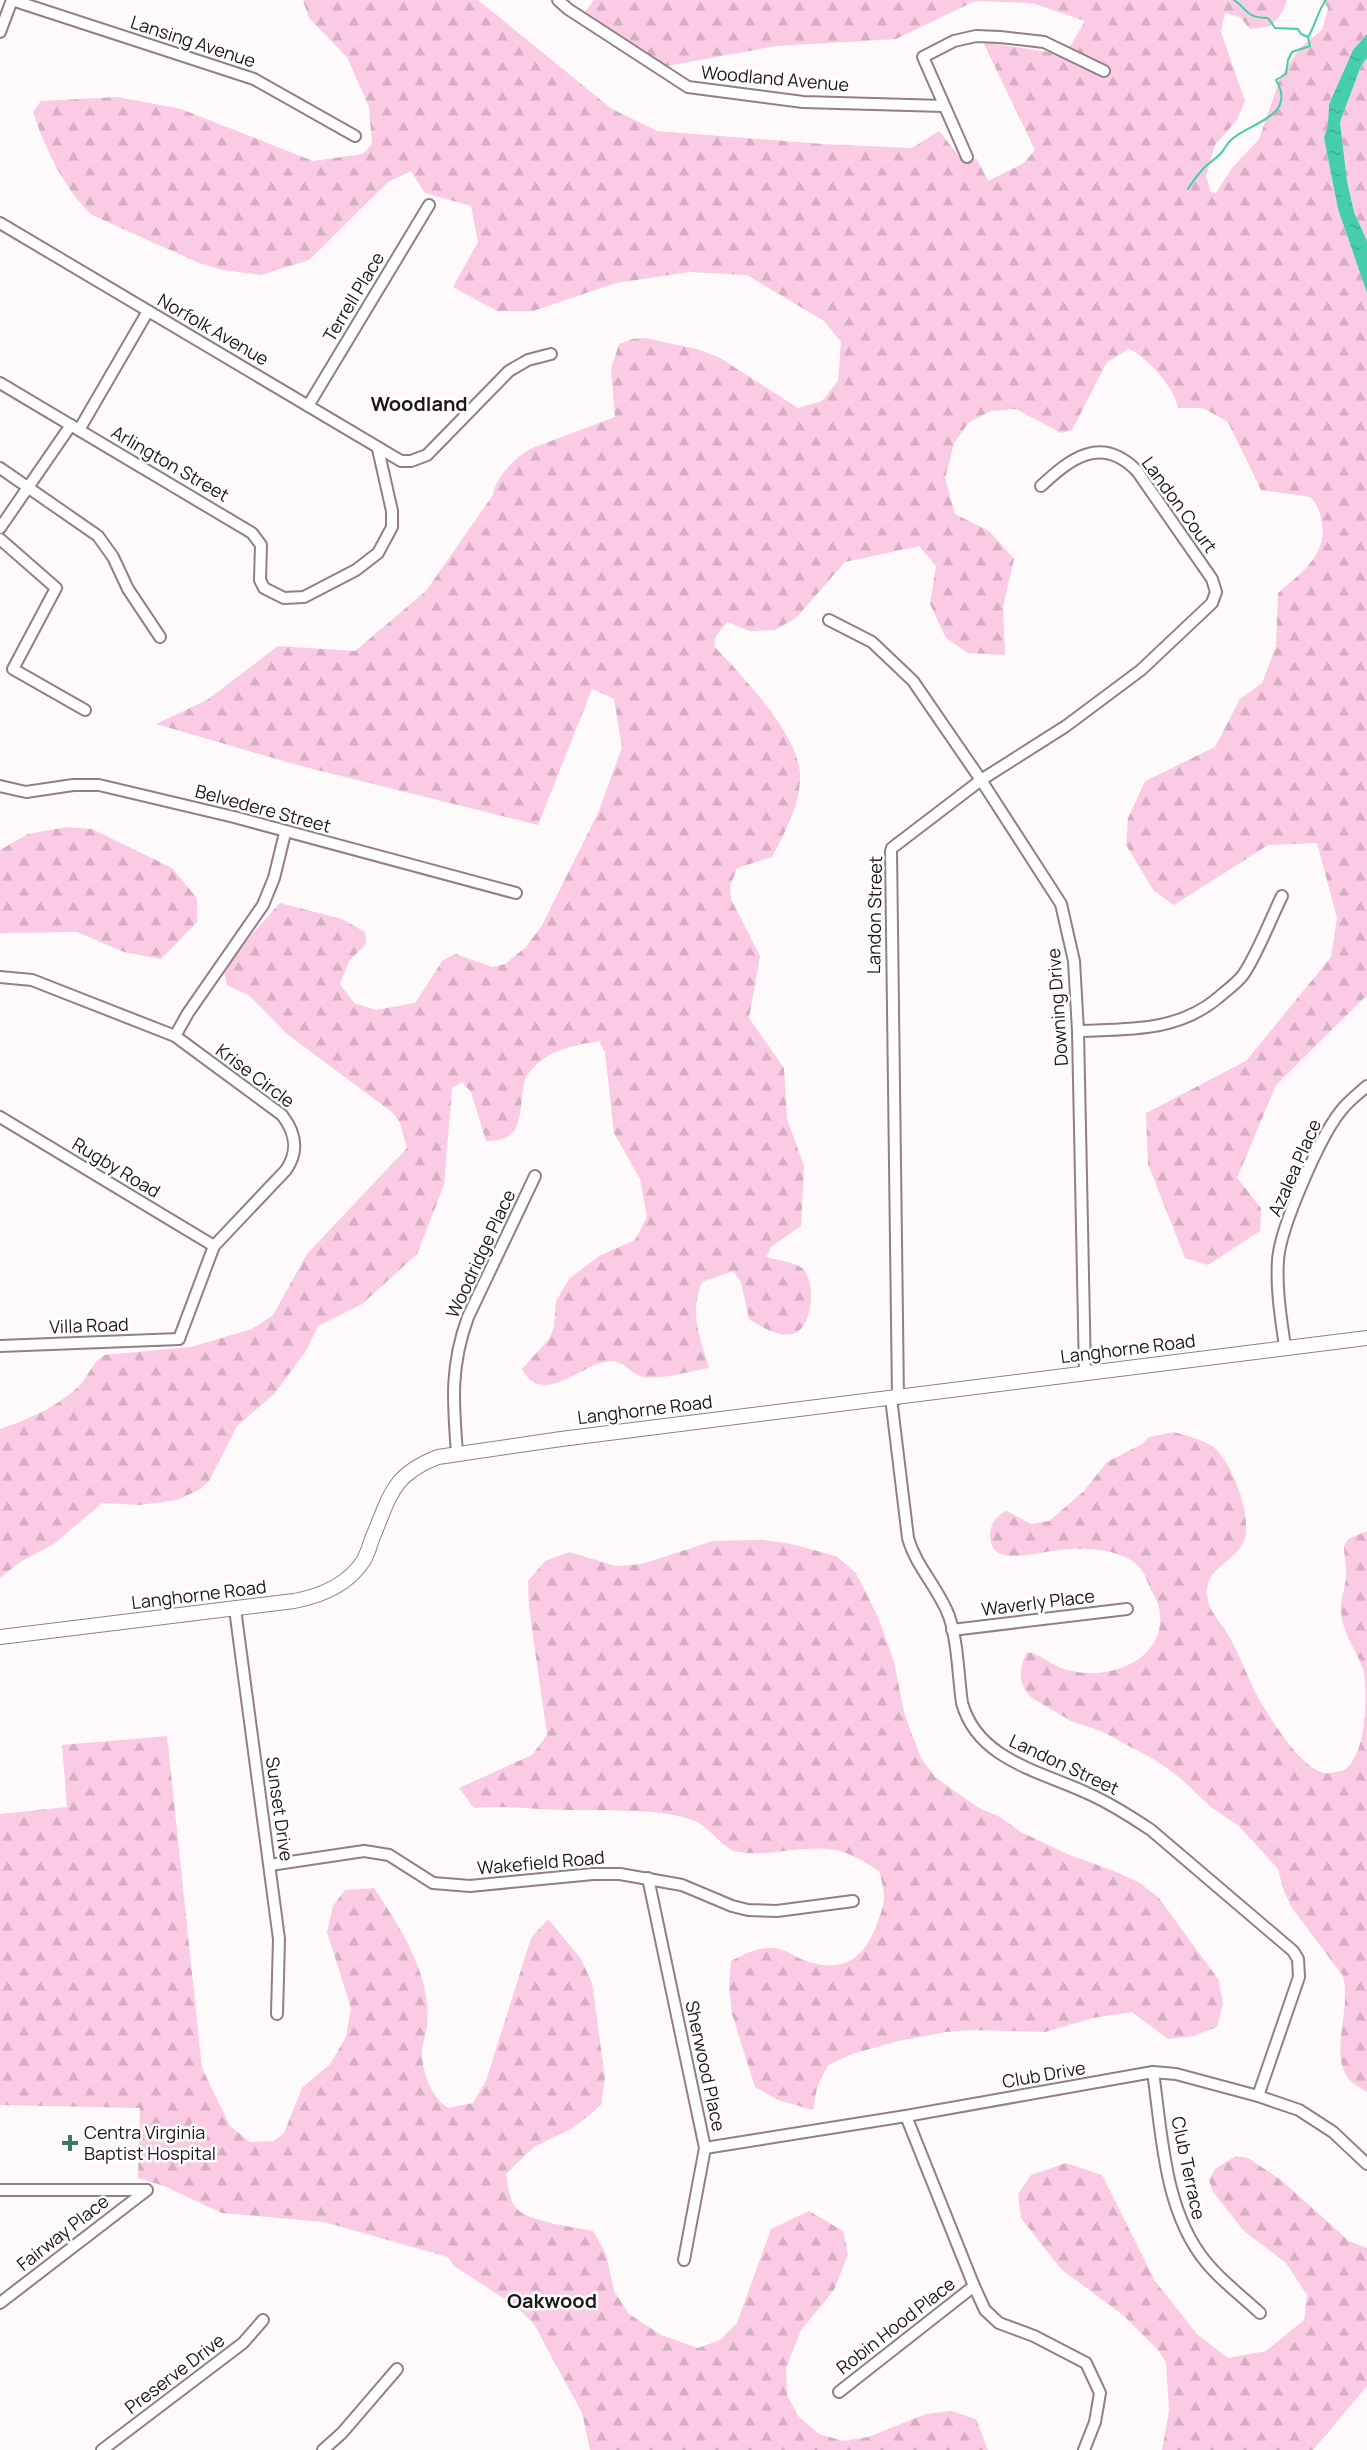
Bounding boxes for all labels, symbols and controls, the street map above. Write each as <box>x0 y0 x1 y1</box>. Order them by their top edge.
street label: Lansing Avenue <box>128 10 259 73</box>
street label: Woodland Avenue <box>700 60 850 96</box>
street label: Terrell Place <box>317 247 389 346</box>
street label: Norfolk Avenue <box>154 288 273 371</box>
district label: Woodland <box>370 390 468 417</box>
street label: Arlington Street <box>107 420 234 507</box>
street label: Landon Court <box>1137 452 1223 557</box>
street label: Belvedere Street <box>193 778 334 838</box>
street label: Landon Street <box>861 856 887 974</box>
street label: Downing Drive <box>1041 947 1073 1067</box>
street label: Krise Circle <box>211 1038 300 1113</box>
street label: Azalea Place <box>1262 1115 1326 1220</box>
street label: Rugby Road <box>68 1131 165 1203</box>
street label: Woodridge Place <box>440 1185 520 1322</box>
street label: Villa Road <box>49 1312 129 1338</box>
street label: Langhorne Road <box>1059 1328 1197 1368</box>
street label: Langhorne Road <box>576 1389 714 1429</box>
street label: Langhorne Road <box>130 1574 268 1614</box>
street label: Waverly Place <box>980 1583 1096 1621</box>
street label: Landon Street <box>1006 1728 1123 1800</box>
street label: Sunset Drive <box>261 1755 299 1863</box>
street label: Wakefield Road <box>476 1844 606 1880</box>
street label: Sherwood Place <box>680 1998 732 2133</box>
street label: Club Drive <box>1000 2055 1087 2093</box>
street label: Club Terrace <box>1166 2114 1212 2221</box>
place label: Centra Virginia Baptist Hospital <box>84 2120 216 2165</box>
marker: Centra Virginia Baptist Hospital <box>61 2134 79 2152</box>
street label: Fairway Place <box>11 2189 113 2276</box>
street label: Robin Hood Place <box>831 2271 960 2379</box>
district label: Oakwood <box>507 2287 597 2314</box>
street label: Preserve Drive <box>120 2328 229 2419</box>

